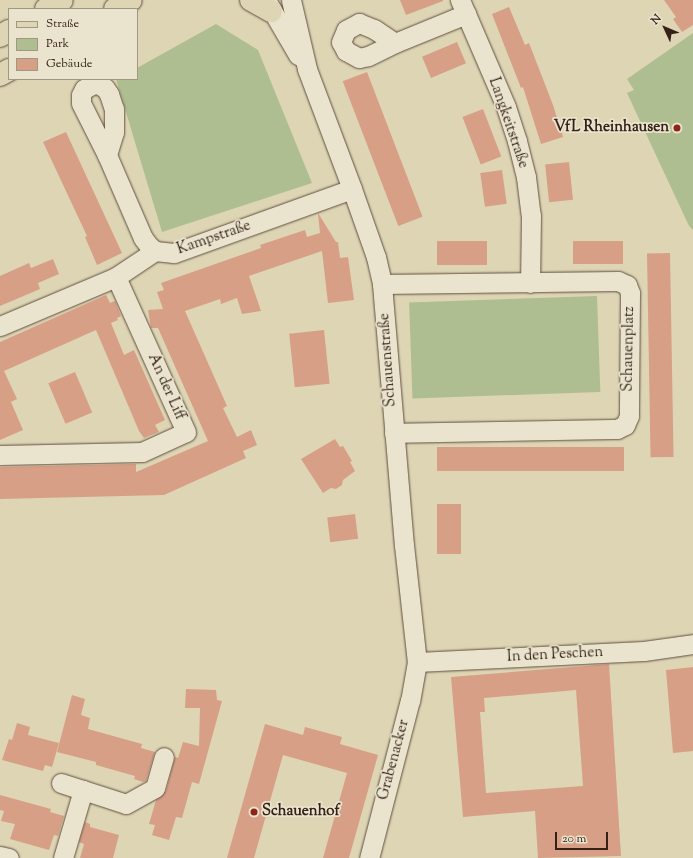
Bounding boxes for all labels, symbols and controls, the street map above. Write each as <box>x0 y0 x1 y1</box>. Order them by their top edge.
legend <box>8 8 138 80</box>
north arrow <box>645 8 685 48</box>
text: N <box>648 11 665 28</box>
text: Straße <box>46 15 79 33</box>
text: Park <box>46 35 69 53</box>
text: Gebäude <box>46 55 92 73</box>
street label: Langkeitstraße <box>484 75 532 171</box>
place label: VfL Rheinhausen <box>554 119 669 137</box>
marker: VfL Rheinhausen <box>672 123 682 133</box>
street label: Kampstraße <box>175 217 253 259</box>
street label: Schauenplatz <box>619 306 639 392</box>
street label: Schauenstraße <box>376 312 400 408</box>
street label: An der Liff <box>143 351 189 423</box>
street label: In den Peschen <box>506 643 604 667</box>
street label: Grabenacker <box>375 718 413 802</box>
place label: Schauenhof <box>262 803 340 821</box>
marker: Schauenhof <box>249 807 259 817</box>
scale bar <box>557 824 610 850</box>
text: 20 m <box>562 830 586 848</box>

